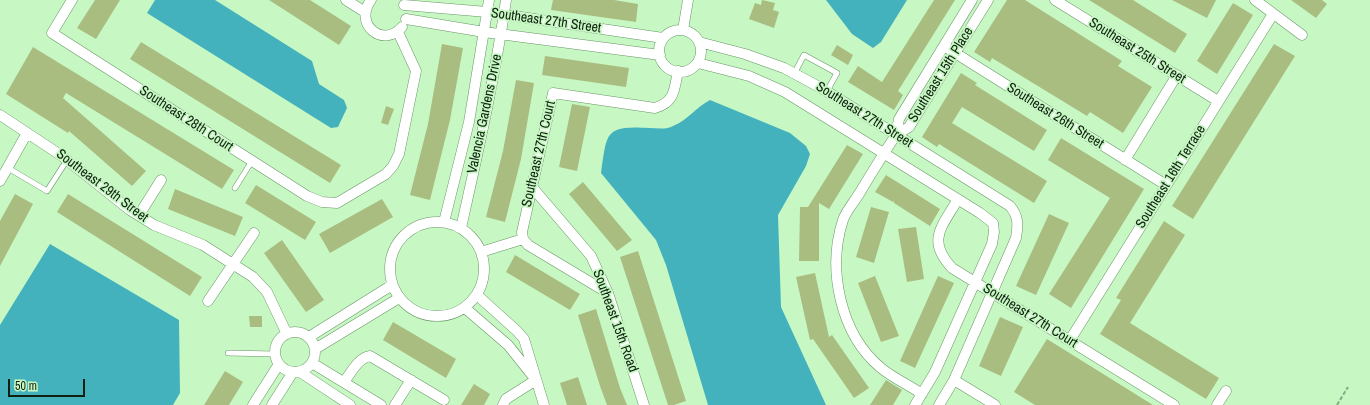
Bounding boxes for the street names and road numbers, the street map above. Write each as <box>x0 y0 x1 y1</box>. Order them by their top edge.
street label: Southeast 27th Street <box>490 5 602 37</box>
street label: Southeast 25th Street <box>1085 14 1189 88</box>
street label: Southeast 15th Place <box>905 24 977 126</box>
street label: Valencia Gardens Drive <box>464 53 506 175</box>
street label: Southeast 27th Street <box>812 78 916 152</box>
street label: Southeast 26th Street <box>1003 79 1107 153</box>
street label: Southeast 28th Court <box>136 82 236 156</box>
street label: Southeast 27th Court <box>519 99 559 209</box>
street label: Southeast 16th Terrace <box>1132 122 1210 232</box>
street label: Southeast 29th Street <box>53 146 151 226</box>
street label: Southeast 15th Road <box>589 267 641 375</box>
street label: Southeast 27th Court <box>980 280 1080 352</box>

